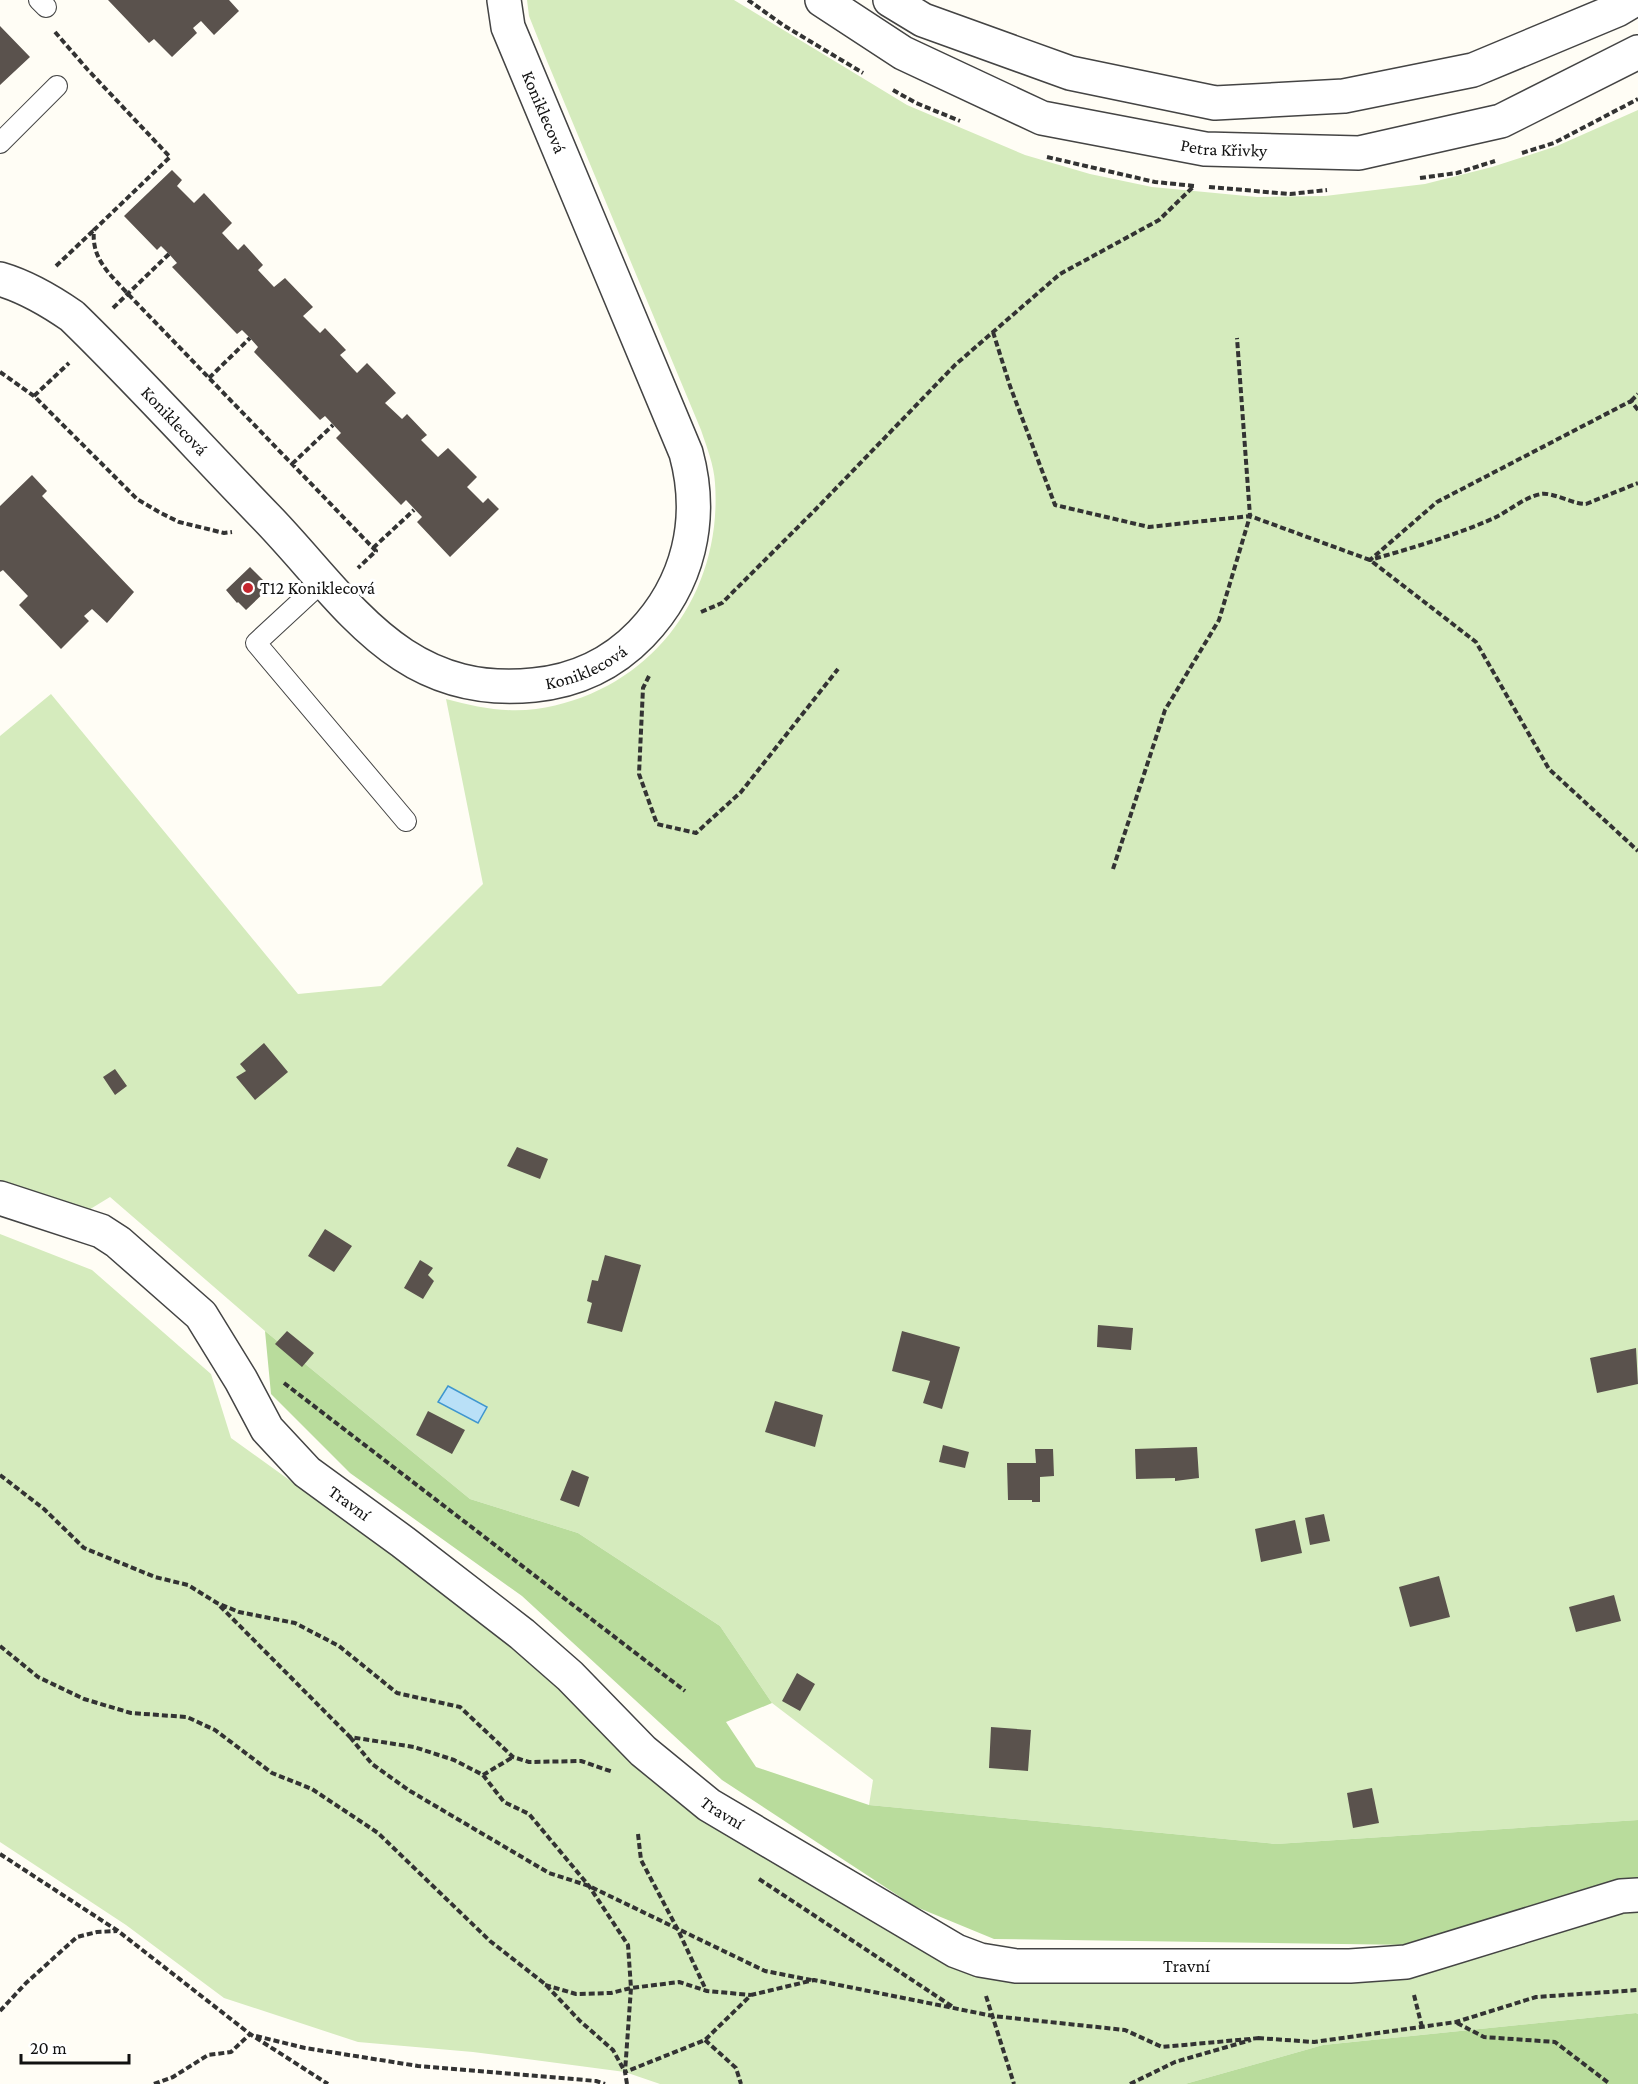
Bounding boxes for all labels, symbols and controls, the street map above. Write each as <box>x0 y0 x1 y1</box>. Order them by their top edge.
street label: Koniklecová <box>518 68 570 156</box>
street label: Petra Křivky <box>1179 135 1268 161</box>
street label: Koniklecová <box>137 382 212 460</box>
place label: T12 Koniklecová <box>260 578 375 598</box>
marker: T12 Koniklecová <box>241 581 255 595</box>
street label: Koniklecová <box>544 641 631 693</box>
street label: Travní <box>325 1481 375 1526</box>
street label: Travní <box>697 1792 749 1834</box>
street label: Travní <box>1163 1956 1211 1976</box>
scale bar <box>21 2027 129 2065</box>
text: 20 m <box>30 2038 67 2058</box>

